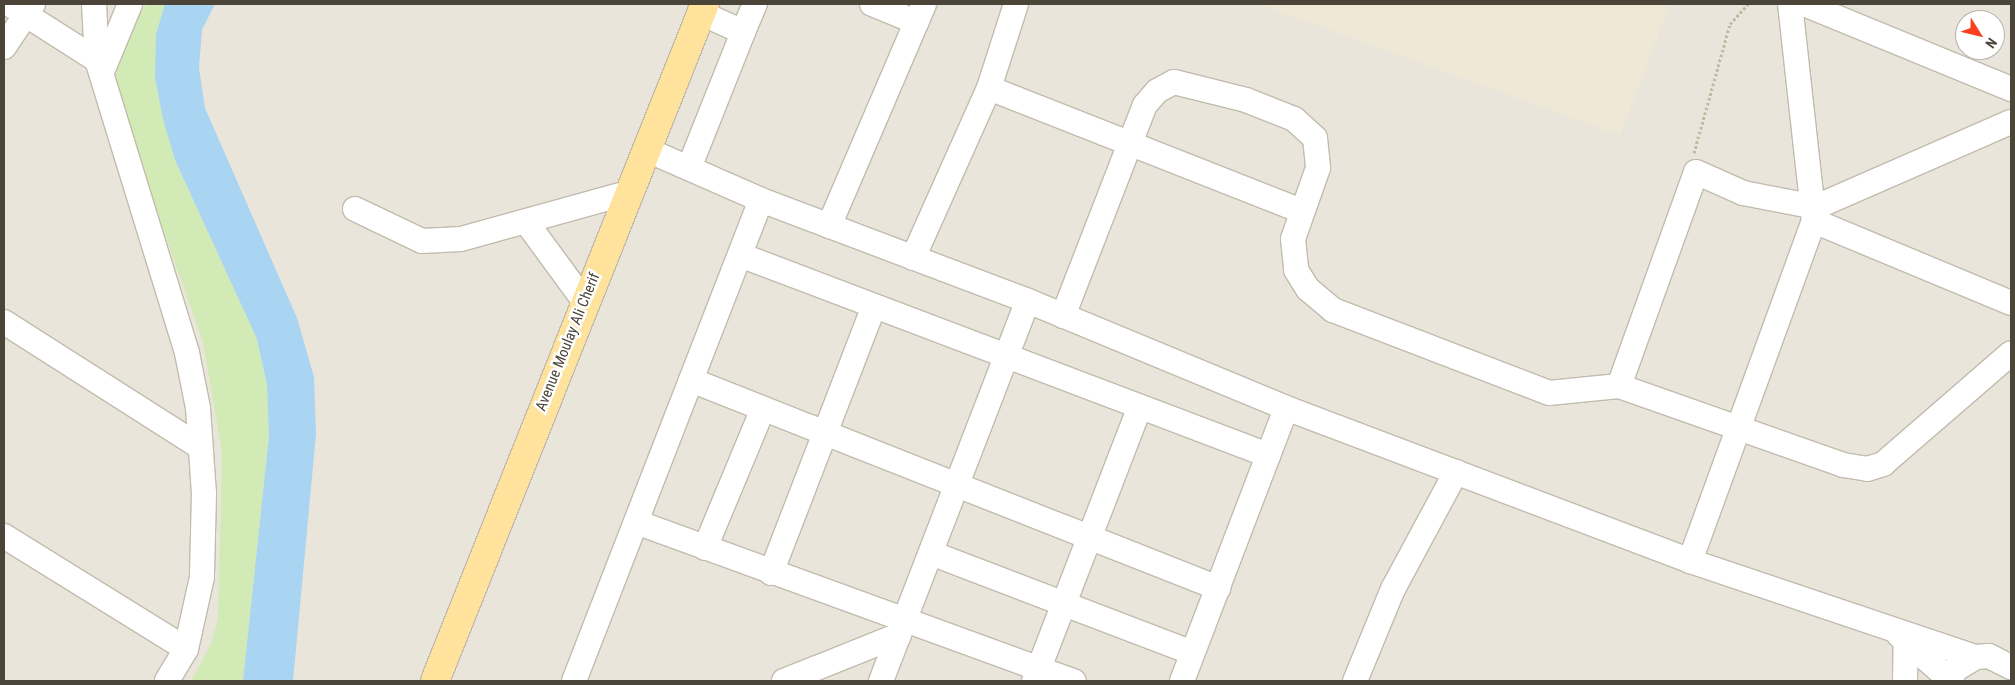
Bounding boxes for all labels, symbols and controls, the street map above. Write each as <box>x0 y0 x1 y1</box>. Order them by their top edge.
north arrow <box>1955 10 2005 60</box>
text: N <box>1982 35 2000 51</box>
street label: Avenue Moulay Ali Cherif <box>532 270 604 414</box>

